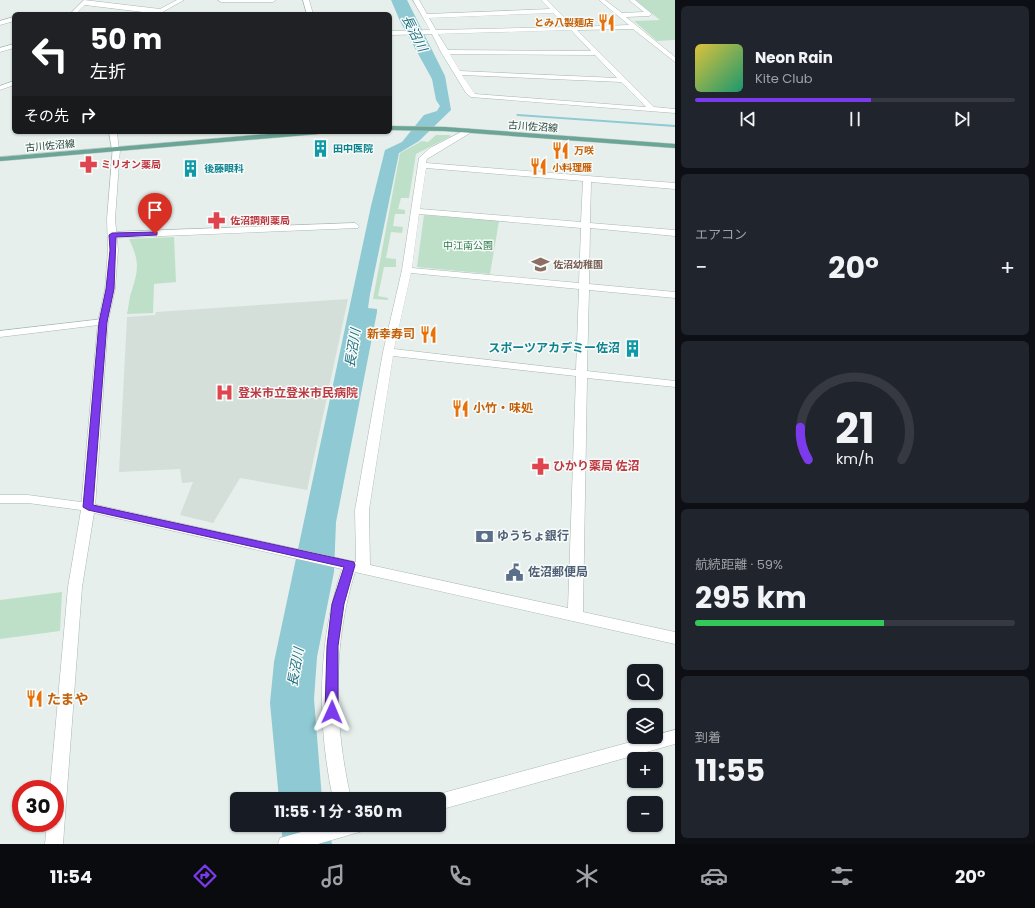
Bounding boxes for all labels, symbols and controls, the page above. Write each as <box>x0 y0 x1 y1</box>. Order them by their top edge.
water label: 長沼川 <box>397 12 433 57</box>
restaurant icon: とみ八製麺店 <box>597 12 617 32</box>
place label: とみ八製麺店 <box>534 15 594 30</box>
text: 50 m <box>90 20 162 59</box>
icon: left <box>24 28 76 80</box>
text: Neon Rain <box>755 47 833 68</box>
text: 左折 <box>90 59 126 84</box>
text: Kite Club <box>755 69 813 88</box>
icon: right <box>77 104 99 126</box>
text: その先 <box>24 105 69 126</box>
icon: previous <box>737 108 759 130</box>
icon: pause <box>844 108 866 130</box>
icon: next <box>951 108 973 130</box>
street label: 古川佐沼線 <box>508 117 558 136</box>
street label: 古川佐沼線 <box>24 136 76 155</box>
building icon: 田中医院 <box>310 138 330 158</box>
restaurant icon: 万咲 <box>551 140 571 160</box>
place label: 田中医院 <box>333 141 373 156</box>
place label: 万咲 <box>574 143 594 158</box>
pharmacy icon: ミリオン薬局 <box>78 154 98 174</box>
place label: ミリオン薬局 <box>101 157 161 172</box>
restaurant icon: 小料理雁 <box>529 157 549 177</box>
building icon: 後藤眼科 <box>181 158 201 178</box>
place label: 小料理雁 <box>552 160 592 175</box>
place label: 後藤眼科 <box>204 161 244 176</box>
pin <box>138 193 172 234</box>
icon: arrive <box>144 199 166 221</box>
pharmacy icon: 佐沼調剤薬局 <box>207 210 227 230</box>
place label: 佐沼調剤薬局 <box>230 213 290 228</box>
text: エアコン <box>695 225 747 244</box>
park label: 中江南公園 <box>443 238 493 253</box>
text: 20° <box>828 246 879 289</box>
text: − <box>695 252 707 283</box>
text: + <box>1000 252 1015 283</box>
school or university icon: 佐沼幼稚園 <box>530 254 550 274</box>
place label: 佐沼幼稚園 <box>553 257 603 272</box>
restaurant icon: 新幸寿司 <box>418 324 438 344</box>
water label: 長沼川 <box>340 325 365 369</box>
place label: 新幸寿司 <box>367 325 415 342</box>
building icon: スポーツアカデミー佐沼 <box>623 338 643 358</box>
place label: スポーツアカデミー佐沼 <box>488 339 620 356</box>
hospital icon: 登米市立登米市民病院 <box>215 383 235 403</box>
place label: 登米市立登米市民病院 <box>238 384 358 401</box>
restaurant icon: 小竹・味処 <box>450 398 470 418</box>
place label: 小竹・味処 <box>473 399 533 416</box>
text: 21 <box>835 399 875 458</box>
text: km/h <box>836 449 874 469</box>
pharmacy icon: ひかり薬局 佐沼 <box>530 456 550 476</box>
place label: ひかり薬局 佐沼 <box>553 457 640 474</box>
bank icon: ゆうちょ銀行 <box>474 526 494 546</box>
place label: ゆうちょ銀行 <box>497 527 569 544</box>
text: 航続距離 · 59% <box>695 555 783 574</box>
public building icon: 佐沼郵便局 <box>505 562 525 582</box>
place label: 佐沼郵便局 <box>528 563 588 580</box>
text: 295 km <box>695 576 807 619</box>
water label: 長沼川 <box>283 644 309 688</box>
map controls <box>627 664 663 832</box>
button: search <box>627 664 663 700</box>
restaurant icon: たまや <box>24 689 44 709</box>
place label: たまや <box>47 689 89 709</box>
position arrow <box>311 691 353 733</box>
button: layers <box>627 708 663 744</box>
text: 到着 <box>695 728 721 747</box>
text: 11:55 <box>695 749 765 792</box>
button: + <box>627 752 663 788</box>
speed limit sign: 30 <box>12 780 64 832</box>
button: − <box>627 796 663 832</box>
text: 11:55 · 1 分 · 350 m <box>274 801 402 822</box>
icon: directions <box>191 862 219 890</box>
icon: music <box>319 862 347 890</box>
icon: phone <box>446 862 474 890</box>
icon: climate <box>573 862 601 890</box>
icon: car <box>700 862 728 890</box>
icon: filters <box>828 862 856 890</box>
text: 11:54 <box>50 864 92 889</box>
text: 20° <box>955 864 985 889</box>

